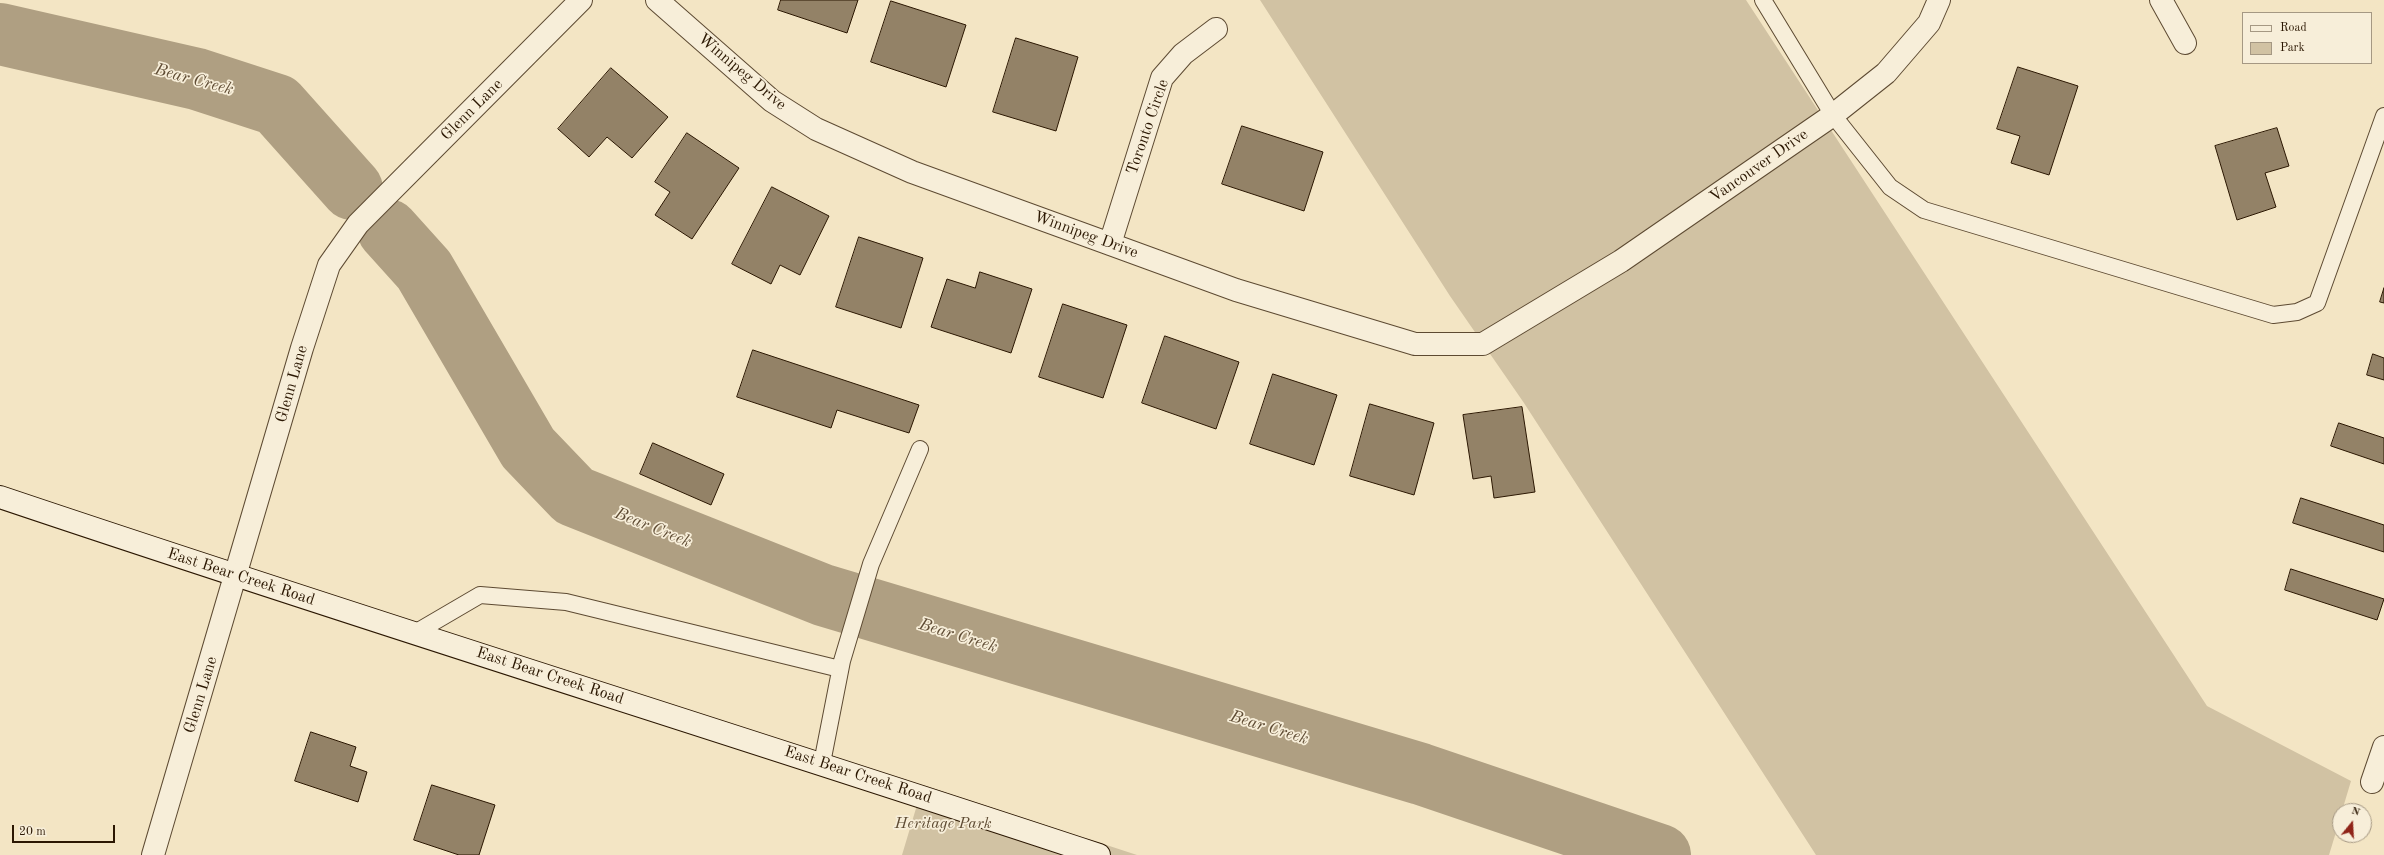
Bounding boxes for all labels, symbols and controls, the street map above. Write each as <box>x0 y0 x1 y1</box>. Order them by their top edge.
legend <box>2242 12 2372 64</box>
text: Road <box>2280 22 2307 34</box>
street label: Winnipeg Drive <box>694 29 790 115</box>
text: Park <box>2280 42 2305 54</box>
water label: Bear Creek <box>152 60 236 100</box>
street label: Glenn Lane <box>437 75 507 145</box>
street label: Toronto Circle <box>1123 77 1173 177</box>
street label: Vancouver Drive <box>1706 125 1812 207</box>
street label: Winnipeg Drive <box>1031 207 1141 263</box>
street label: Glenn Lane <box>272 343 312 425</box>
water label: Bear Creek <box>612 503 694 553</box>
street label: East Bear Creek Road <box>165 544 317 610</box>
water label: Bear Creek <box>916 614 1000 658</box>
street label: East Bear Creek Road <box>474 643 626 709</box>
street label: Glenn Lane <box>180 654 222 736</box>
water label: Bear Creek <box>1227 706 1311 750</box>
street label: East Bear Creek Road <box>782 742 934 808</box>
north arrow <box>2332 803 2372 843</box>
text: N <box>2350 806 2361 819</box>
park label: Heritage Park <box>894 814 992 834</box>
scale bar <box>14 817 117 843</box>
text: 20 m <box>19 826 46 838</box>

